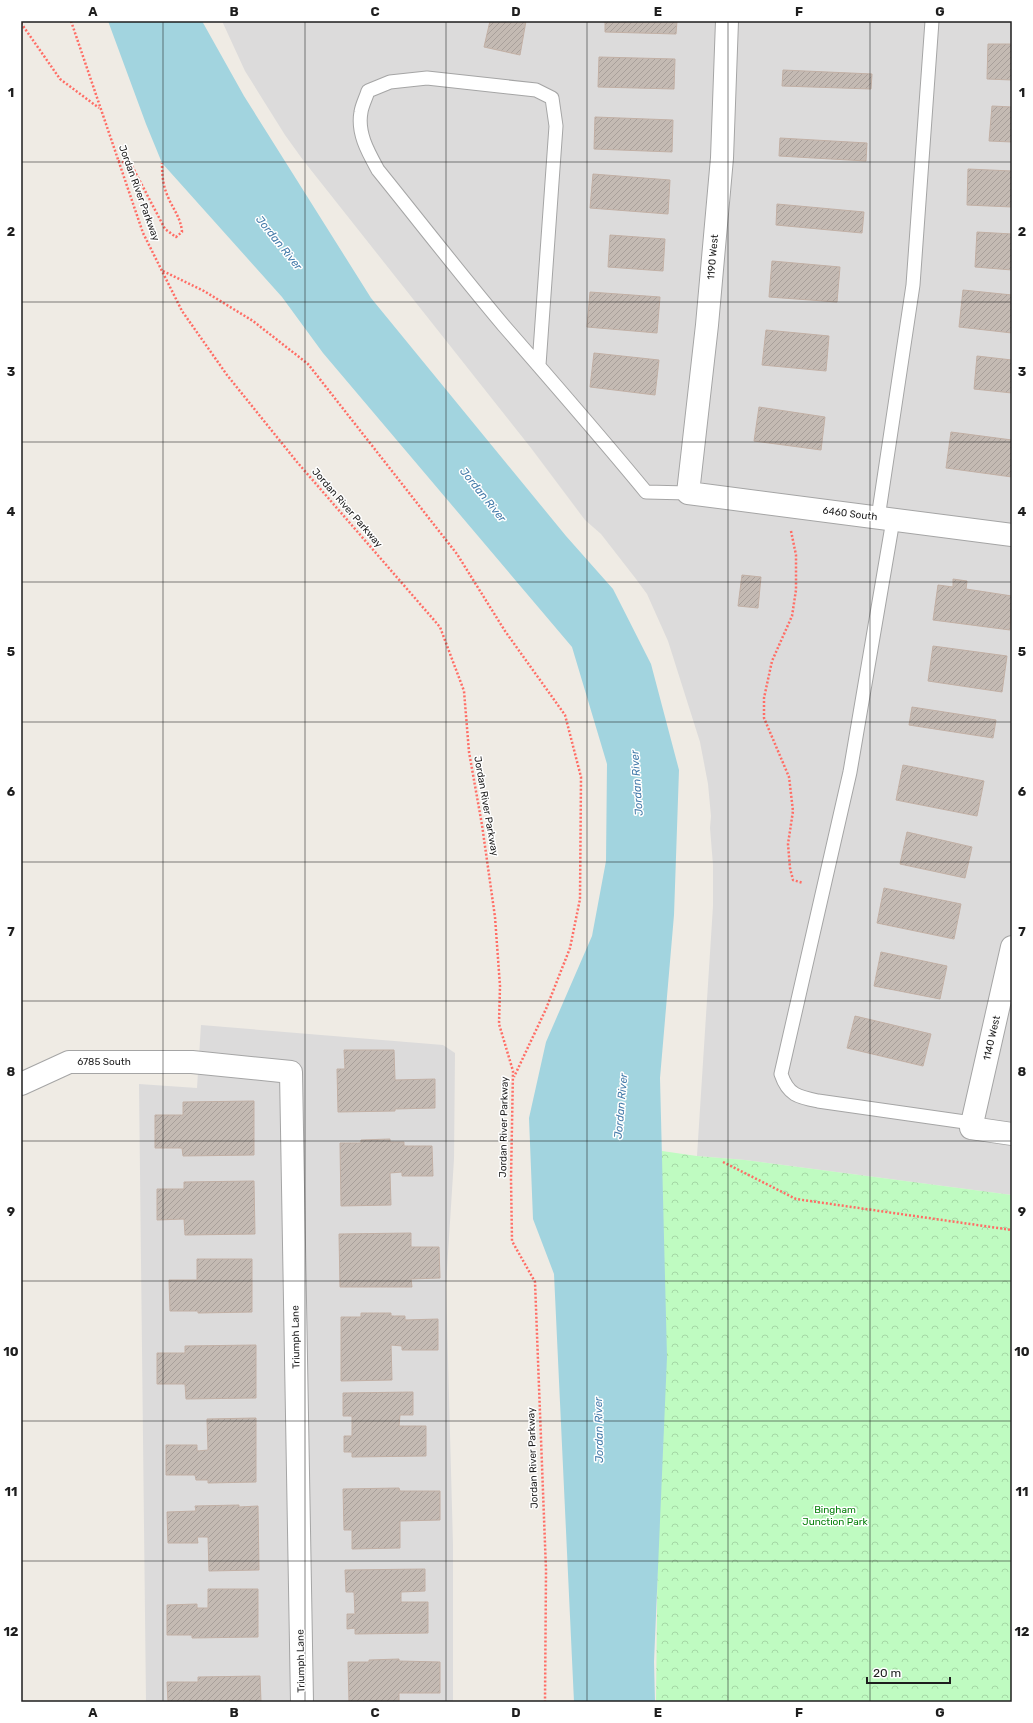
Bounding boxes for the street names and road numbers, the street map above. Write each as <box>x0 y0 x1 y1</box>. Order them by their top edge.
street label: Jordan River Parkway <box>116 143 162 243</box>
street label: 1190 West <box>705 234 721 280</box>
street label: Jordan River Parkway <box>309 466 385 551</box>
street label: 6460 South <box>822 505 878 523</box>
street label: Jordan River Parkway <box>471 755 501 857</box>
street label: 1140 West <box>981 1014 1003 1062</box>
street label: 6785 South <box>77 1056 131 1068</box>
street label: Jordan River Parkway <box>497 1076 511 1178</box>
street label: Triumph Lane <box>289 1305 303 1369</box>
street label: Jordan River Parkway <box>525 1407 541 1509</box>
street label: Triumph Lane <box>294 1629 308 1693</box>

